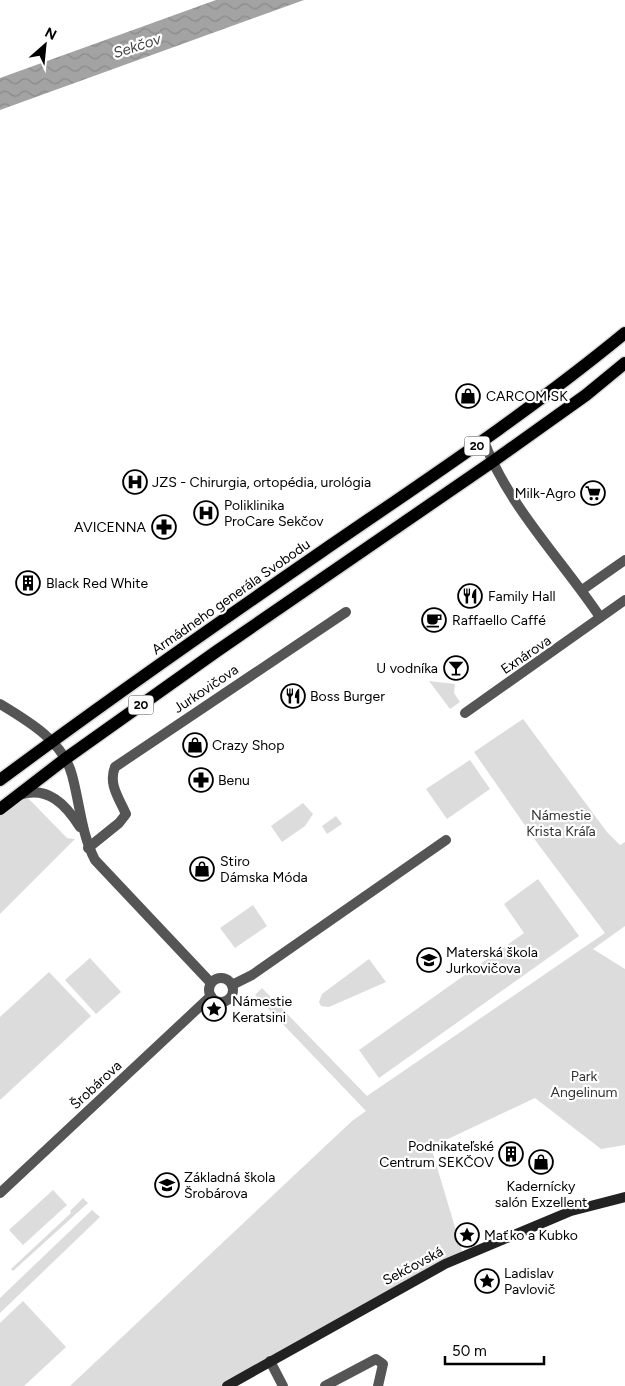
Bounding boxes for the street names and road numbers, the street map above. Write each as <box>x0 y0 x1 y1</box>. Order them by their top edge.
road number: 20 <box>464 436 490 456</box>
street label: Armádneho generála Svobodu <box>149 536 313 658</box>
street label: Exnárova <box>498 632 554 678</box>
street label: Jurkovičova <box>170 661 242 717</box>
road number: 20 <box>128 696 154 714</box>
street label: Šrobárova <box>67 1057 125 1113</box>
street label: Sekčovská <box>380 1243 446 1289</box>

